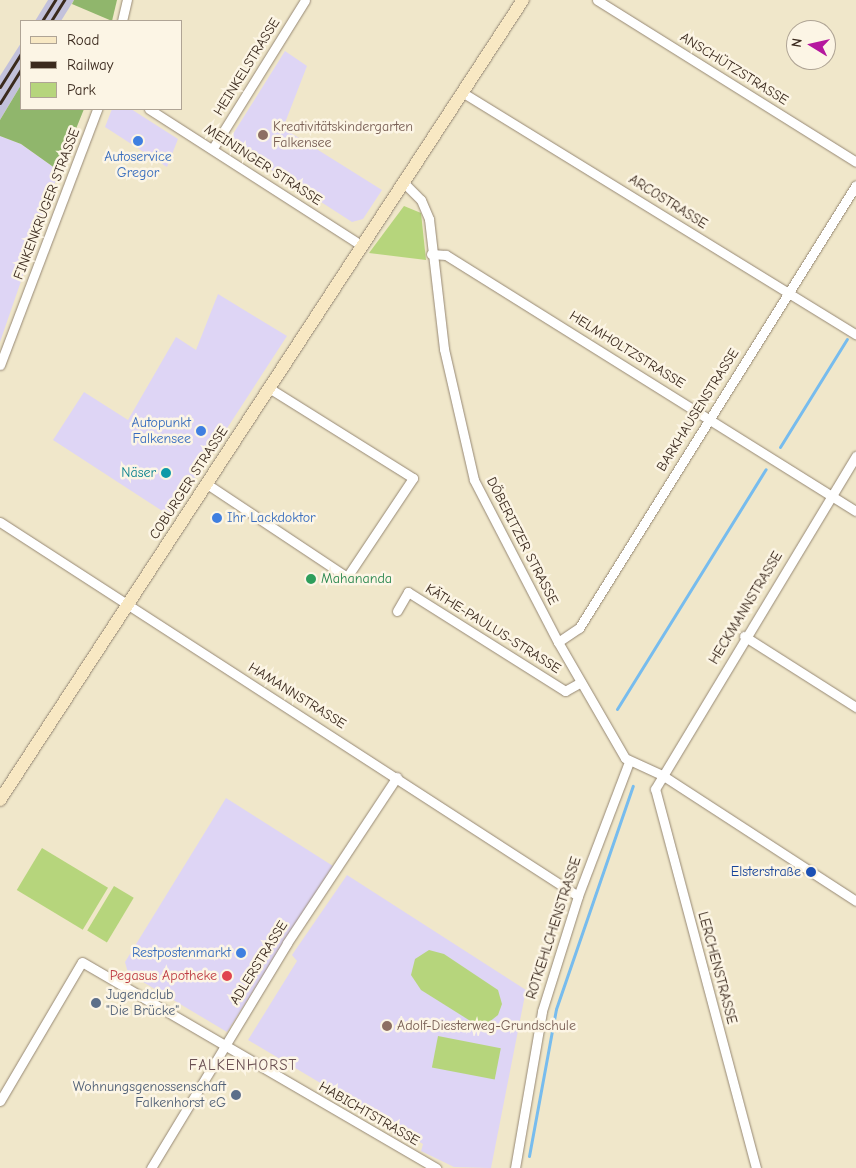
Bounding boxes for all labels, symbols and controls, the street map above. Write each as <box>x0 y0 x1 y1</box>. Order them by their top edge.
street label: HEINKELSTRASSE <box>210 15 284 119</box>
legend <box>20 20 182 110</box>
north arrow <box>786 20 836 70</box>
street label: ANSCHÜTZSTRASSE <box>677 29 791 109</box>
text: Road <box>67 31 99 49</box>
text: N <box>788 37 806 49</box>
text: Railway <box>67 56 113 74</box>
text: Park <box>67 81 96 99</box>
place label: Kreativitätskindergarten Falkensee <box>273 119 413 152</box>
street label: MEININGER STRASSE <box>201 121 325 209</box>
street label: FINKENKRUGER STRASSE <box>10 126 84 282</box>
marker: Kreativitätskindergarten Falkensee <box>257 129 269 141</box>
marker: Autoservice Gregor <box>132 135 144 147</box>
place label: Autoservice Gregor <box>104 149 172 182</box>
street label: ARCOSTRASSE <box>626 171 710 233</box>
street label: HELMHOLTZSTRASSE <box>566 308 688 392</box>
street label: BARKHAUSENSTRASSE <box>653 345 743 475</box>
place label: Autopunkt Falkensee <box>132 415 191 448</box>
street label: COBURGER STRASSE <box>146 423 232 543</box>
marker: Autopunkt Falkensee <box>195 425 207 437</box>
place label: Näser <box>121 465 156 481</box>
marker: Näser <box>160 467 172 479</box>
street label: DÖBERITZER STRASSE <box>482 474 562 608</box>
place label: Ihr Lackdoktor <box>227 510 316 526</box>
marker: Ihr Lackdoktor <box>211 512 223 524</box>
street label: HECKMANNSTRASSE <box>706 549 786 667</box>
place label: Mahananda <box>321 571 392 587</box>
marker: Mahananda <box>305 573 317 585</box>
street label: KÄTHE-PAULUS-STRASSE <box>422 580 564 678</box>
street label: HAMANNSTRASSE <box>245 659 349 733</box>
street label: ROTKEHLCHENSTRASSE <box>523 855 585 1001</box>
place label: Elsterstraße <box>731 864 801 880</box>
marker: Elsterstraße <box>805 866 817 878</box>
street label: LERCHENSTRASSE <box>694 910 740 1026</box>
street label: ADLERSTRASSE <box>226 918 292 1008</box>
place label: Restpostenmarkt <box>132 945 231 961</box>
marker: Restpostenmarkt <box>235 947 247 959</box>
place label: Pegasus Apotheke <box>110 968 217 984</box>
marker: Pegasus Apotheke <box>221 970 233 982</box>
place label: Jugendclub "Die Brücke" <box>106 987 179 1020</box>
marker: Jugendclub "Die Brücke" <box>90 997 102 1009</box>
place label: Adolf-Diesterweg-Grundschule <box>397 1018 576 1034</box>
marker: Adolf-Diesterweg-Grundschule <box>381 1020 393 1032</box>
district label: FALKENHORST <box>187 1057 299 1075</box>
street label: HABICHTSTRASSE <box>316 1078 422 1150</box>
place label: Wohnungsgenossenschaft Falkenhorst eG <box>73 1079 226 1112</box>
marker: Wohnungsgenossenschaft Falkenhorst eG <box>230 1089 242 1101</box>

